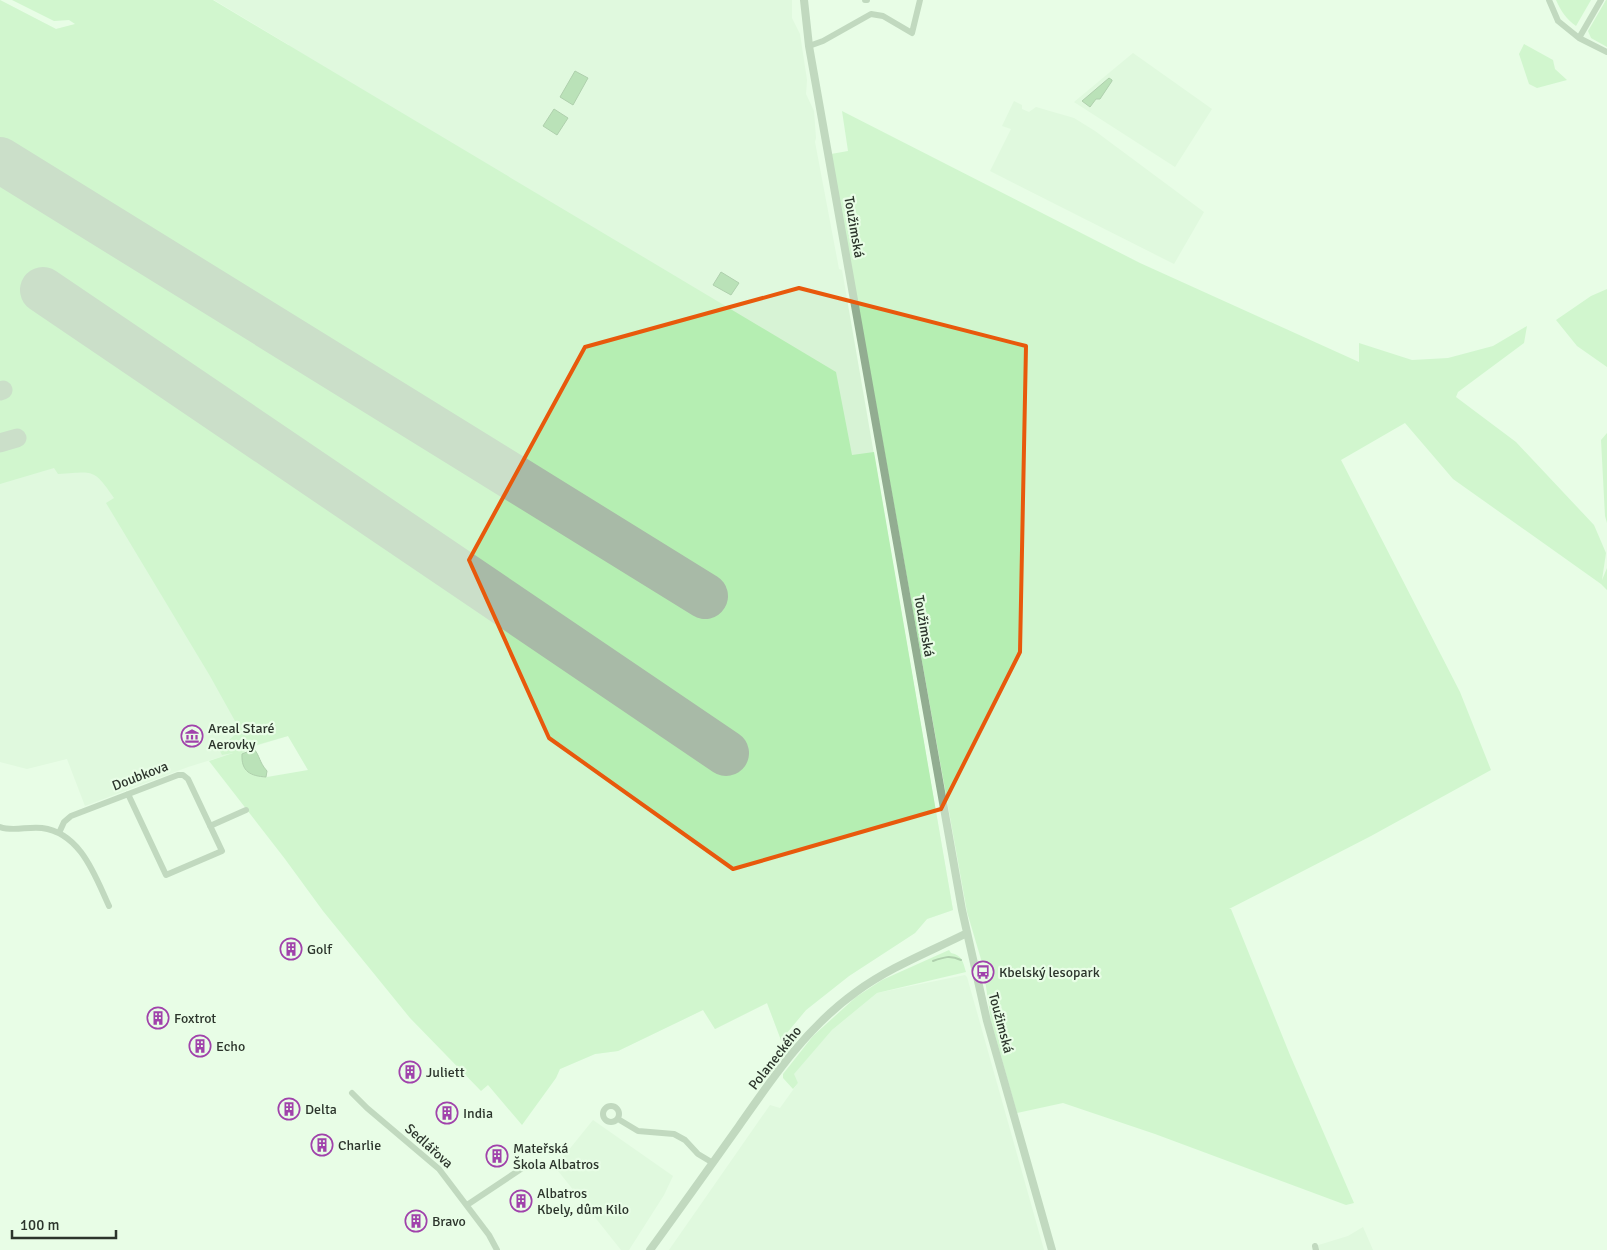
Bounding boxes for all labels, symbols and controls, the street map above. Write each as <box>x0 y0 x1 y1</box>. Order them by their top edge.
street label: Toužimská <box>840 195 868 259</box>
street label: Toužimská <box>910 594 938 658</box>
place label: Areal Staré Aerovky <box>208 720 274 753</box>
museum icon: Areal Staré Aerovky <box>180 724 204 748</box>
street label: Doubkova <box>110 758 170 794</box>
building icon: Golf <box>279 937 303 961</box>
place label: Golf <box>307 941 333 958</box>
bus stop icon: Kbelský lesopark <box>971 960 995 984</box>
place label: Kbelský lesopark <box>999 964 1100 981</box>
street label: Toužimská <box>985 991 1017 1055</box>
building icon: Foxtrot <box>146 1006 170 1030</box>
place label: Foxtrot <box>174 1010 216 1027</box>
street label: Polaneckého <box>745 1023 805 1093</box>
building icon: Echo <box>188 1034 212 1058</box>
place label: Echo <box>216 1038 245 1055</box>
building icon: Juliett <box>398 1060 422 1084</box>
place label: Juliett <box>426 1064 465 1081</box>
building icon: Delta <box>277 1097 301 1121</box>
place label: Delta <box>305 1101 337 1118</box>
building icon: India <box>435 1101 459 1125</box>
place label: India <box>463 1105 493 1122</box>
street label: Sedlářova <box>401 1120 457 1172</box>
building icon: Charlie <box>310 1133 334 1157</box>
place label: Charlie <box>338 1137 381 1154</box>
place label: Mateřská Škola Albatros <box>513 1140 599 1173</box>
building icon: Mateřská Škola Albatros <box>485 1144 509 1168</box>
place label: Albatros Kbely, dům Kilo <box>537 1185 629 1218</box>
building icon: Albatros Kbely, dům Kilo <box>509 1189 533 1213</box>
scale bar <box>12 1208 116 1240</box>
building icon: Bravo <box>404 1209 428 1233</box>
place label: Bravo <box>432 1213 466 1230</box>
text: 100 m <box>20 1216 60 1234</box>

